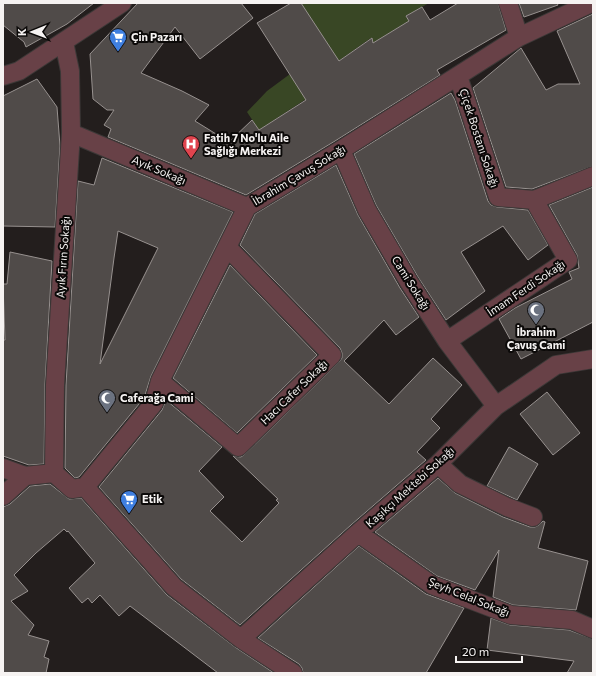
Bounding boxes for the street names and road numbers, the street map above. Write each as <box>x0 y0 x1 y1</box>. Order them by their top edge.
street label: Çiçek Bostanı Sokağı <box>457 87 502 189</box>
street label: İbrahim Çavuş Sokağı <box>249 141 348 207</box>
street label: Ayık Sokağı <box>130 152 188 187</box>
street label: Ayık Fırın Sokağı <box>53 216 72 298</box>
street label: Cami Sokağı <box>390 253 433 312</box>
street label: İmam Ferdi Sokağı <box>484 256 567 318</box>
street label: Hacı Cafer Sokağı <box>258 357 330 427</box>
street label: Kaşıkçı Mektebi Sokağı <box>363 443 457 530</box>
street label: Şeyh Celal Sokağı <box>427 574 512 619</box>

